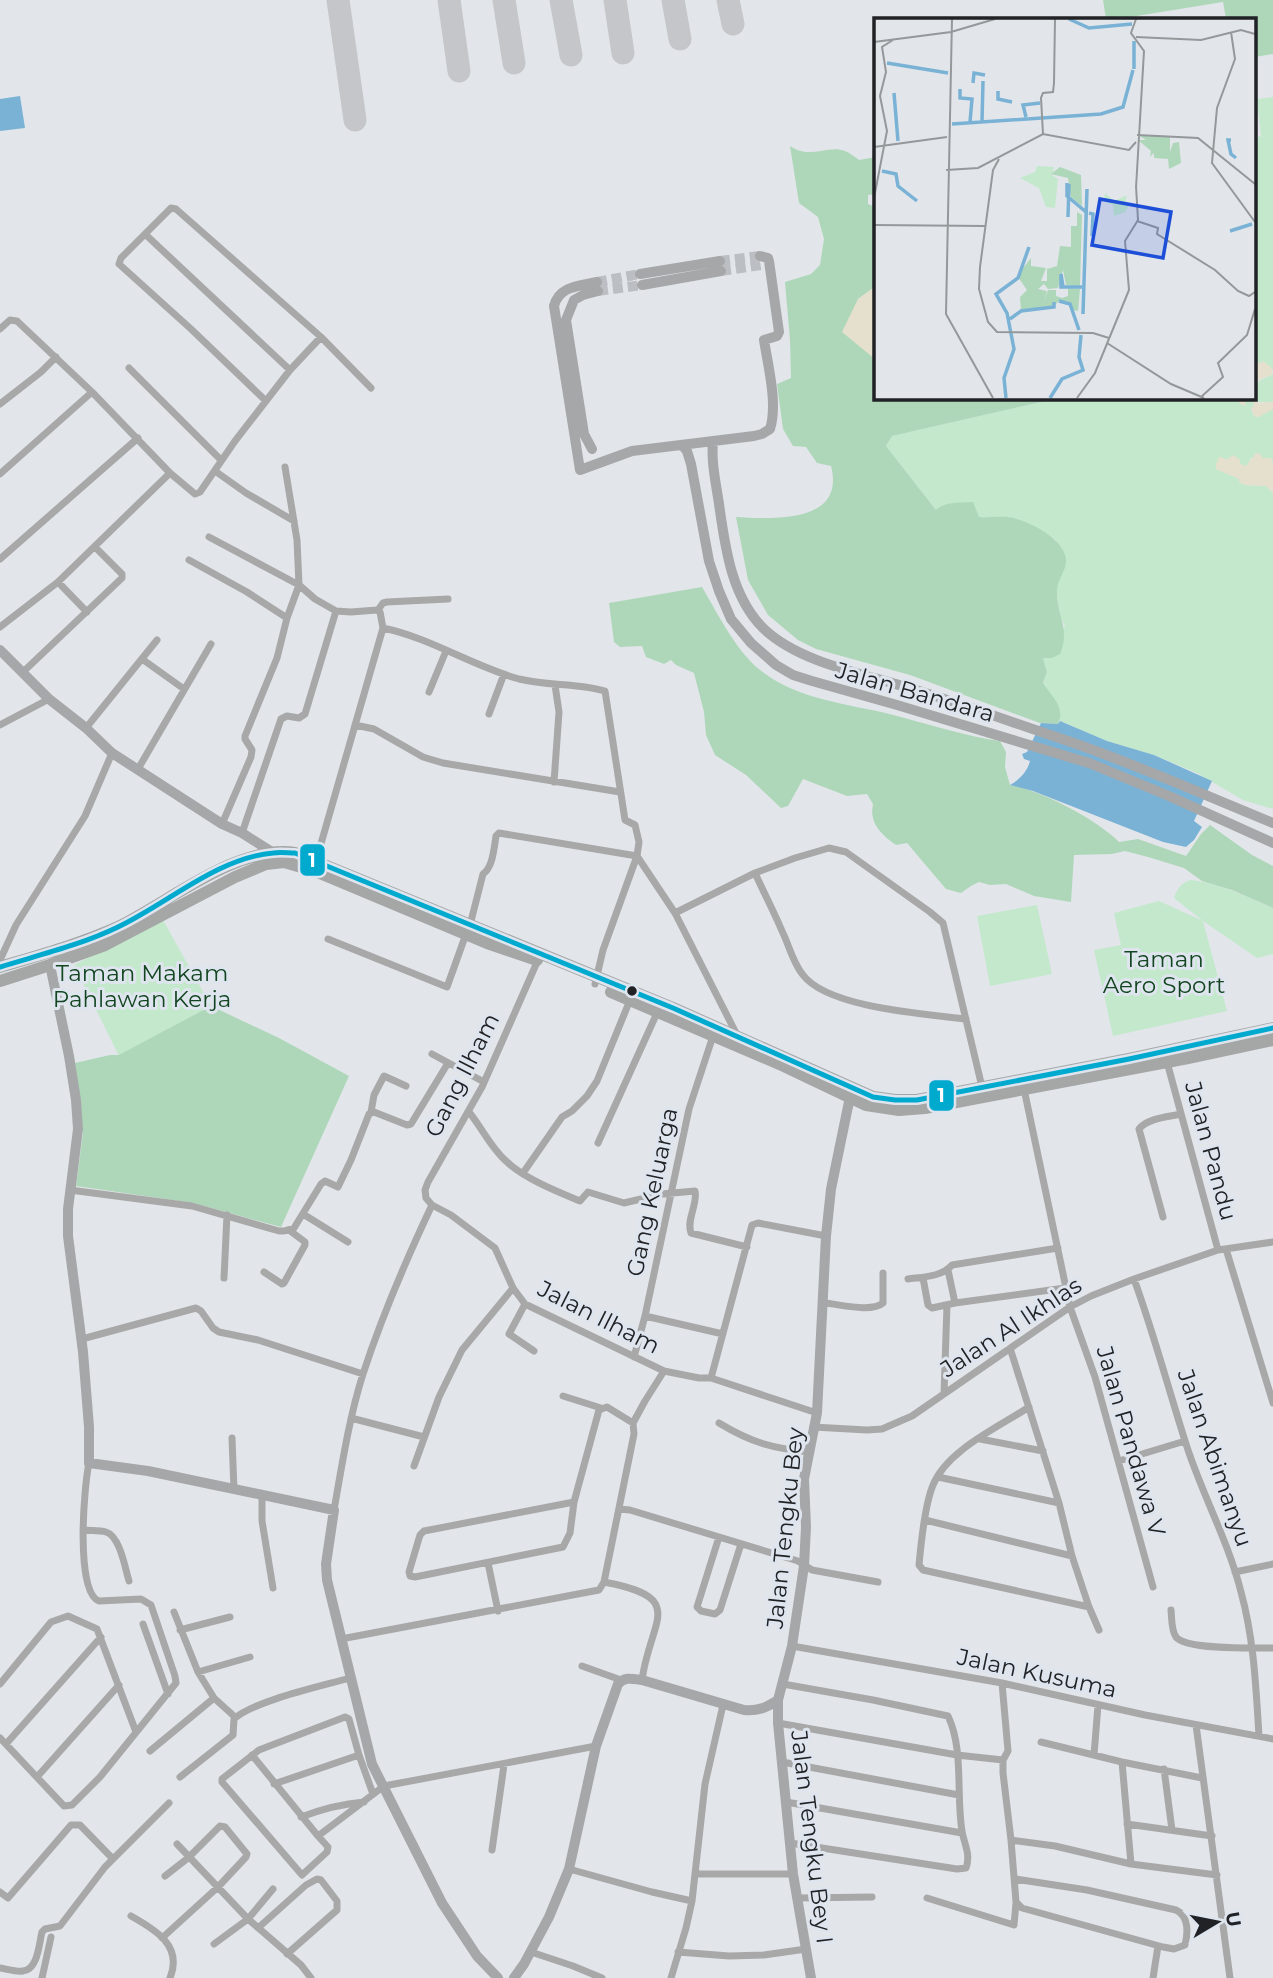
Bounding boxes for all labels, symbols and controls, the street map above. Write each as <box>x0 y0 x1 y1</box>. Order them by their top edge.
inset map <box>874 18 1256 399</box>
street label: Jalan Bandara <box>831 656 998 728</box>
line badge: 1 <box>299 843 326 877</box>
text: 1 <box>308 849 316 872</box>
park label: Taman Aero Sport <box>1103 945 1225 999</box>
park label: Taman Makam Pahlawan Kerja <box>53 959 231 1013</box>
unlabelled marker <box>625 984 639 998</box>
street label: Gang Ilham <box>419 1008 505 1142</box>
street label: Jalan Pandu <box>1179 1077 1243 1224</box>
line badge: 1 <box>928 1079 955 1112</box>
text: 1 <box>937 1084 945 1107</box>
street label: Gang Keluarga <box>620 1105 684 1279</box>
street label: Jalan Al Ikhlas <box>934 1271 1087 1383</box>
street label: Jalan Ilham <box>532 1274 665 1360</box>
street label: Jalan Pandawa V <box>1090 1342 1172 1540</box>
street label: Jalan Abimanyu <box>1171 1365 1258 1550</box>
street label: Jalan Tengku Bey <box>760 1426 810 1631</box>
street label: Jalan Kusuma <box>954 1642 1119 1704</box>
street label: Jalan Tengku Bey I <box>785 1728 839 1945</box>
north arrow <box>1182 1887 1252 1957</box>
text: U <box>1221 1910 1246 1929</box>

